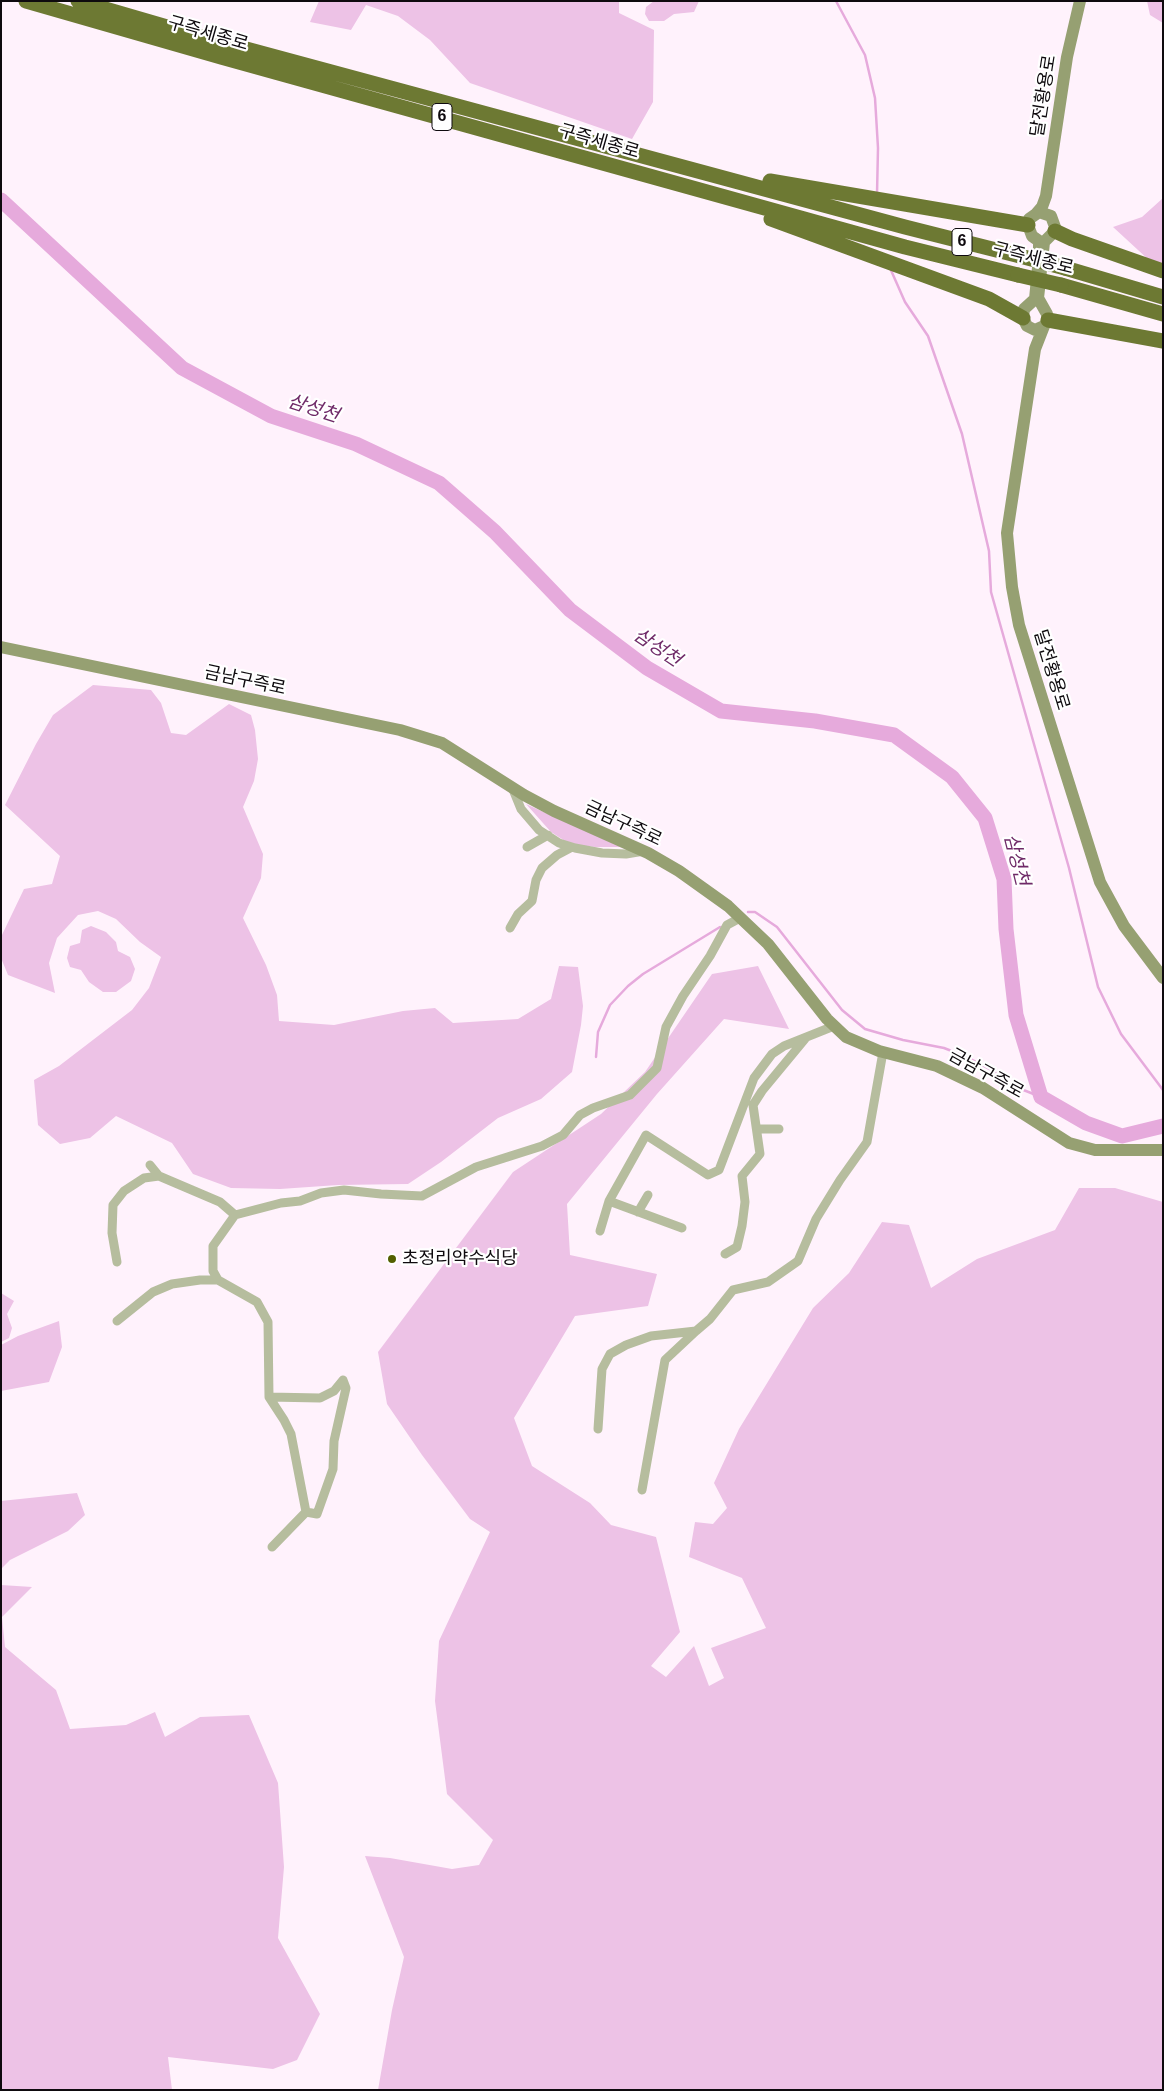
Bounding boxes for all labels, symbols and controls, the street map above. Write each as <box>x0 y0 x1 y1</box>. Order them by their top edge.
street label: 구즉세종로 <box>165 12 251 56</box>
street label: 달전황용로 <box>1027 53 1061 139</box>
road number: 6 <box>432 104 452 130</box>
street label: 구즉세종로 <box>556 120 642 164</box>
road number: 6 <box>952 228 972 256</box>
street label: 구즉세종로 <box>990 239 1076 279</box>
water label: 삼성천 <box>285 390 341 428</box>
water label: 삼성천 <box>629 624 685 672</box>
street label: 달전황용로 <box>1029 627 1073 713</box>
street label: 금남구즉로 <box>202 662 288 700</box>
street label: 금남구즉로 <box>581 797 665 851</box>
water label: 삼성천 <box>999 832 1033 888</box>
street label: 금남구즉로 <box>945 1044 1027 1104</box>
place label: 초정리약수식당 <box>402 1248 518 1270</box>
marker: 초정리약수식당 <box>386 1253 398 1265</box>

